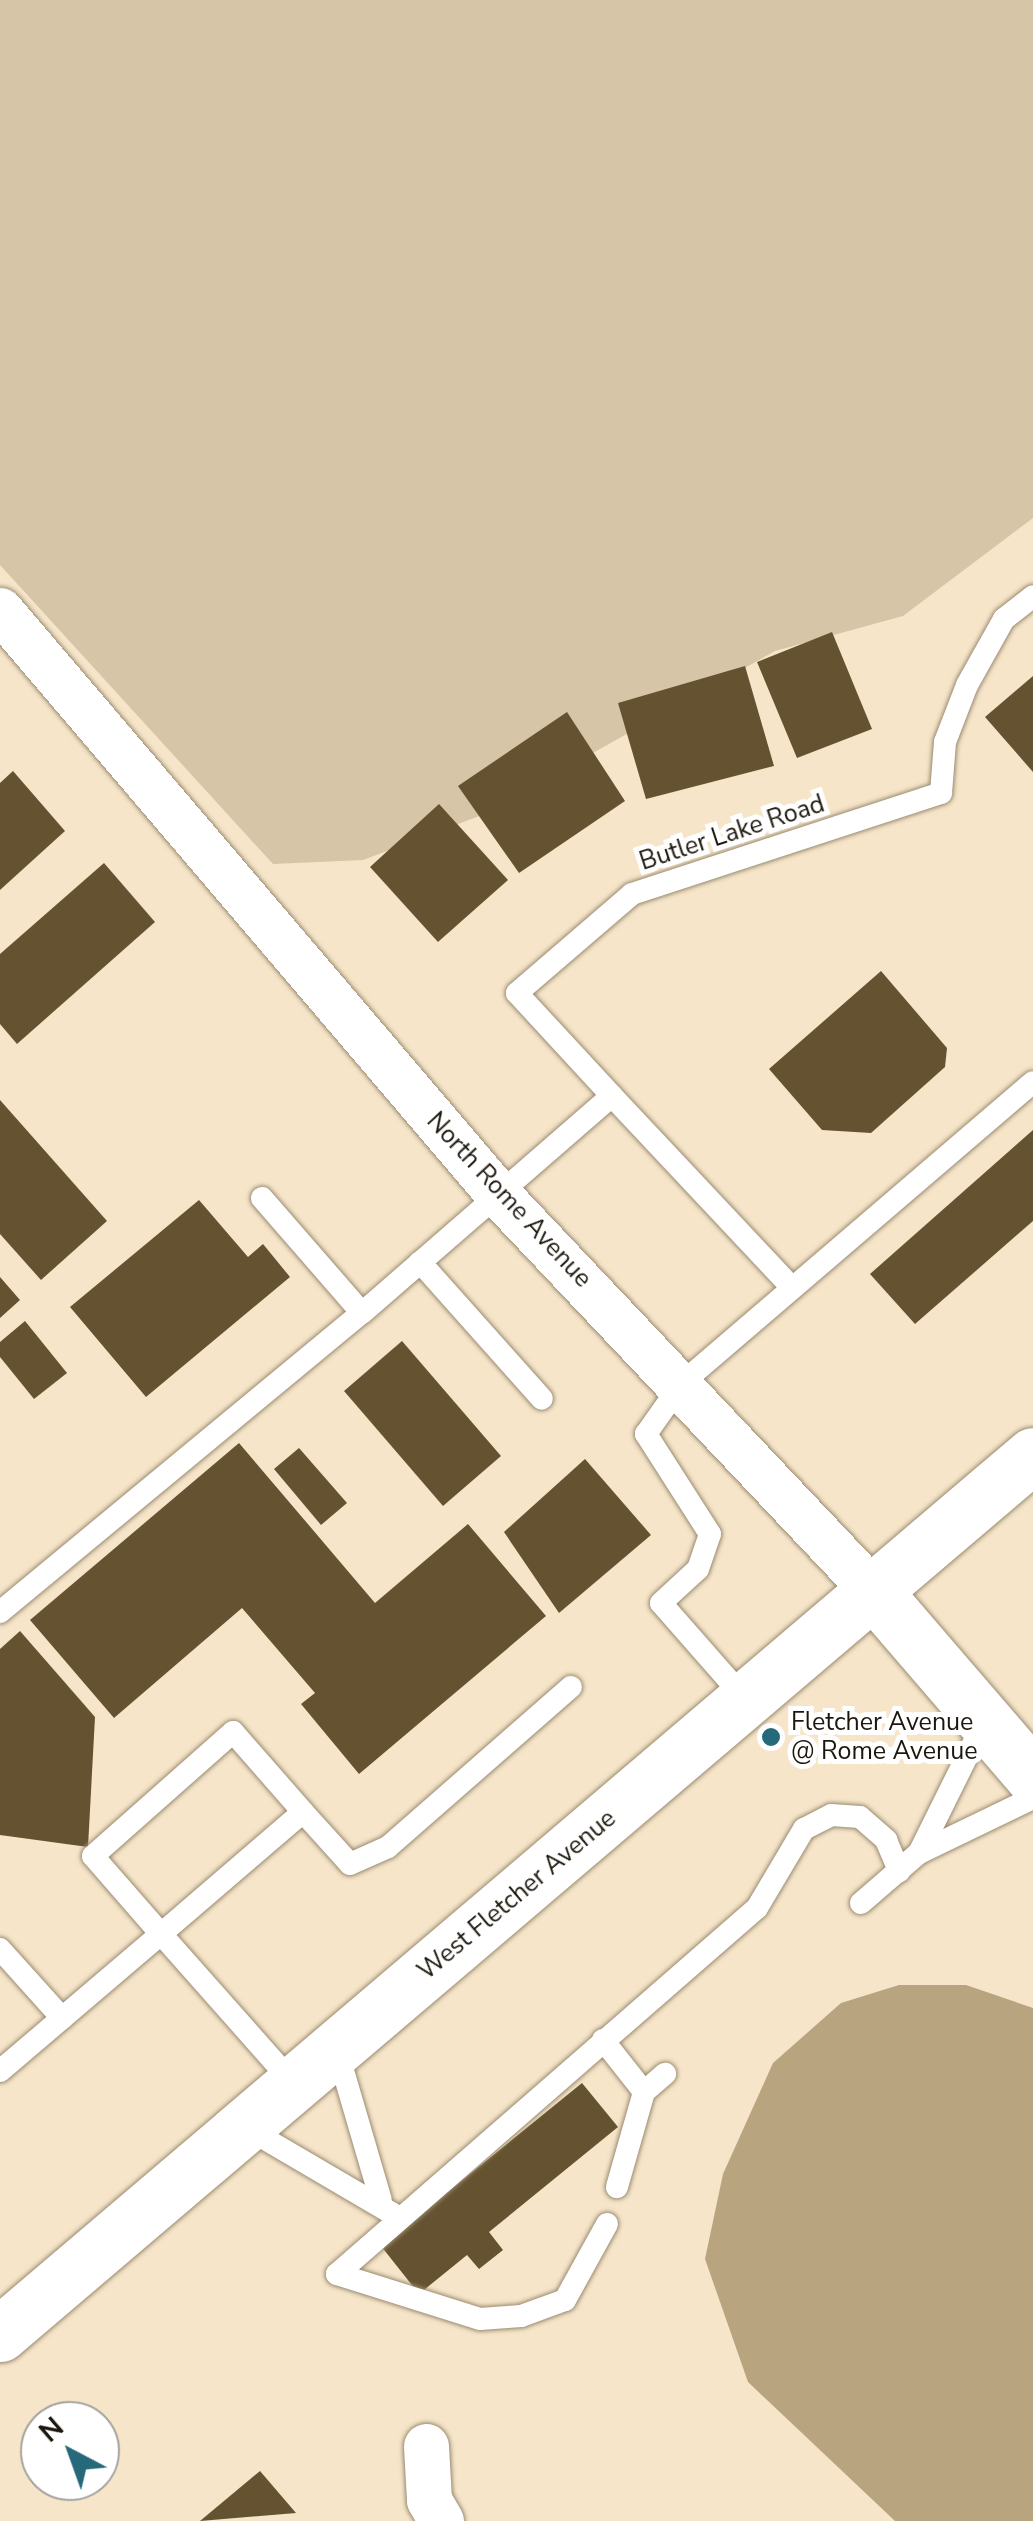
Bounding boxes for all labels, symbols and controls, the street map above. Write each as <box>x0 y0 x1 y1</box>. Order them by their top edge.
street label: Butler Lake Road <box>636 789 828 877</box>
street label: North Rome Avenue <box>420 1106 598 1294</box>
place label: Fletcher Avenue @ Rome Avenue <box>791 1708 978 1767</box>
marker: Fletcher Avenue @ Rome Avenue <box>760 1726 782 1748</box>
street label: West Fletcher Avenue <box>412 1804 622 1986</box>
north arrow <box>20 2401 120 2501</box>
text: N <box>31 2409 72 2451</box>

